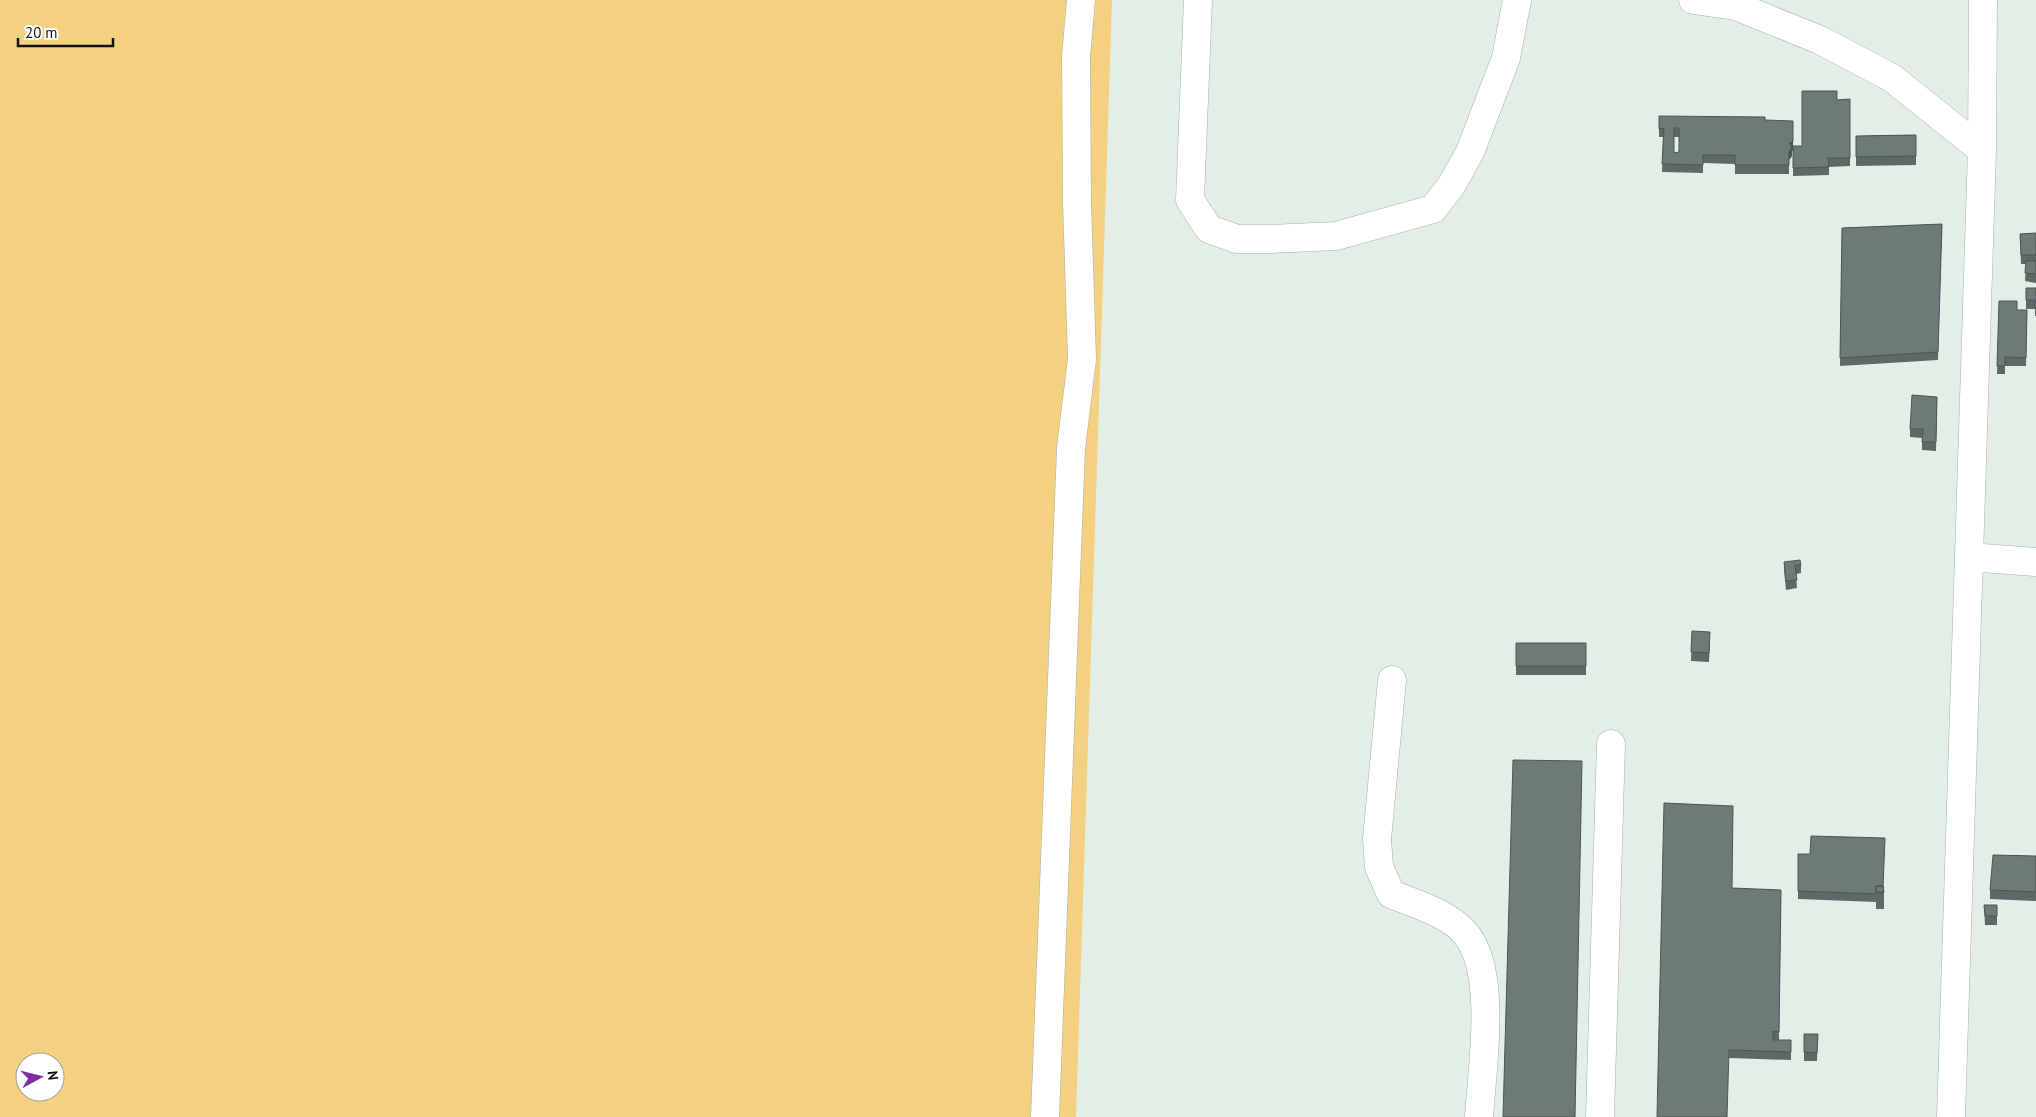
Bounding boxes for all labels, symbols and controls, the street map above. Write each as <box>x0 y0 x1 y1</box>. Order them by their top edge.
scale bar <box>18 15 112 47</box>
text: 20 m <box>25 23 58 42</box>
north arrow <box>15 1052 65 1102</box>
text: N <box>43 1070 62 1081</box>

